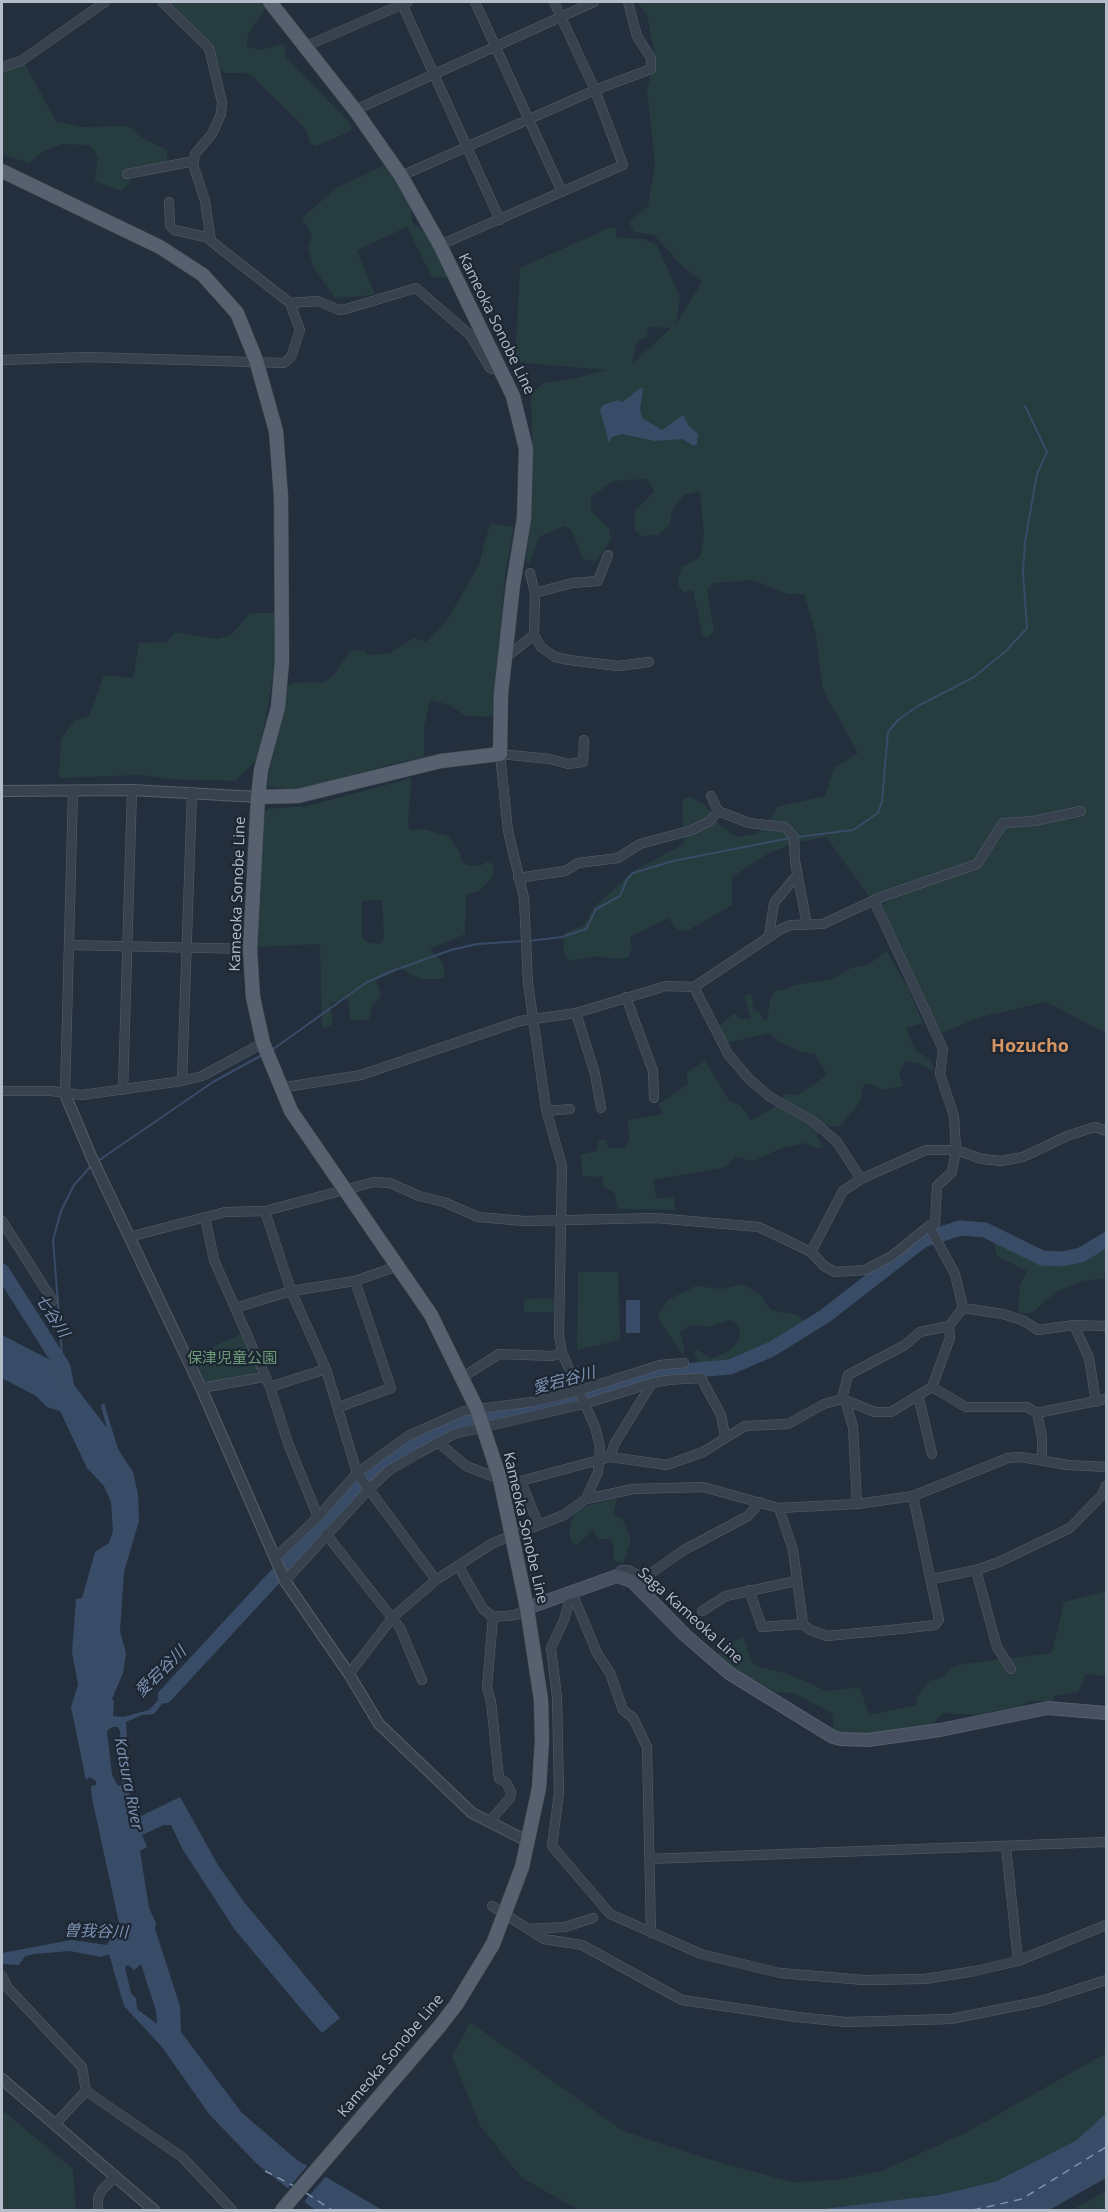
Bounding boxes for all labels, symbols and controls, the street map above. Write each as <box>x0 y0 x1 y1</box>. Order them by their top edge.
street label: Kameoka Sonobe Line <box>454 250 538 398</box>
street label: Kameoka Sonobe Line <box>226 816 250 972</box>
district label: Hozucho <box>991 1036 1069 1058</box>
water label: 七谷川 <box>31 1291 73 1341</box>
park label: 保津児童公園 <box>187 1350 277 1368</box>
water label: 愛宕谷川 <box>531 1363 597 1399</box>
street label: Kameoka Sonobe Line <box>499 1450 551 1606</box>
street label: Saga Kameoka Line <box>634 1564 746 1668</box>
water label: 愛宕谷川 <box>132 1643 190 1701</box>
water label: Katsura River <box>110 1736 146 1832</box>
water label: 曽我谷川 <box>64 1921 128 1943</box>
street label: Kameoka Sonobe Line <box>334 1991 448 2121</box>

